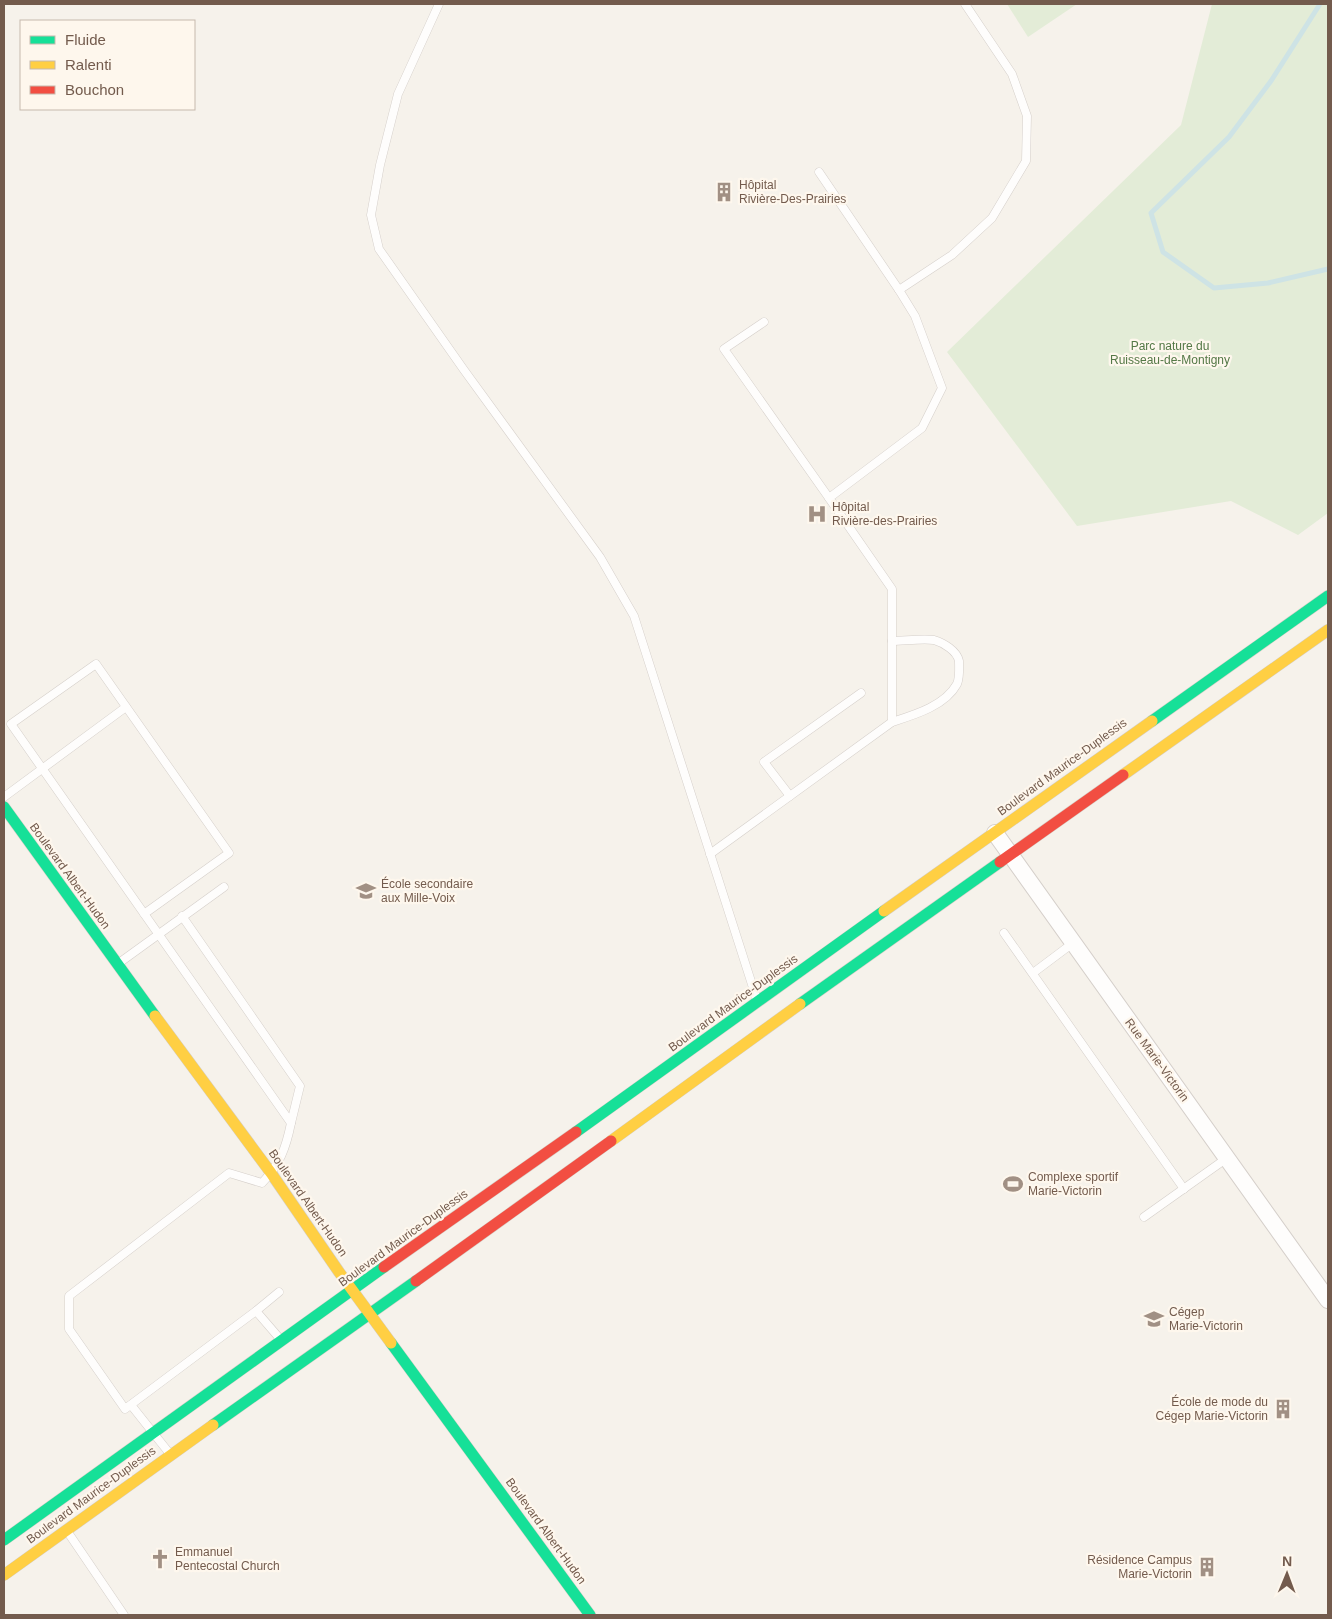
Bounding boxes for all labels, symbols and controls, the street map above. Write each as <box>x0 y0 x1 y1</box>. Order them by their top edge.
legend <box>20 20 195 110</box>
text: Fluide <box>65 31 106 48</box>
text: Ralenti <box>65 56 112 73</box>
text: Bouchon <box>65 81 124 98</box>
place label: Hôpital Rivière-Des-Prairies <box>739 178 846 206</box>
building icon: Hôpital Rivière-Des-Prairies <box>713 181 735 203</box>
park label: Parc nature du Ruisseau-de-Montigny <box>1110 339 1230 367</box>
place label: Hôpital Rivière-des-Prairies <box>832 500 937 528</box>
hospital icon: Hôpital Rivière-des-Prairies <box>806 503 828 525</box>
street label: Boulevard Maurice-Duplessis <box>995 715 1129 819</box>
street label: Boulevard Albert-Hudon <box>27 820 113 932</box>
place label: École secondaire aux Mille-Voix <box>381 876 473 905</box>
school or university icon: École secondaire aux Mille-Voix <box>355 880 377 902</box>
street label: Boulevard Maurice-Duplessis <box>666 951 800 1055</box>
street label: Rue Marie-Victorin <box>1122 1016 1192 1104</box>
street label: Boulevard Albert-Hudon <box>266 1147 350 1259</box>
place label: Complexe sportif Marie-Victorin <box>1028 1170 1119 1198</box>
sports icon: Complexe sportif Marie-Victorin <box>1002 1173 1024 1195</box>
street label: Boulevard Maurice-Duplessis <box>336 1186 470 1290</box>
place label: Cégep Marie-Victorin <box>1169 1305 1243 1333</box>
school or university icon: Cégep Marie-Victorin <box>1143 1308 1165 1330</box>
place label: École de mode du Cégep Marie-Victorin <box>1156 1394 1268 1423</box>
building icon: École de mode du Cégep Marie-Victorin <box>1272 1398 1294 1420</box>
street label: Boulevard Maurice-Duplessis <box>24 1443 158 1547</box>
street label: Boulevard Albert-Hudon <box>503 1475 589 1587</box>
place label: Emmanuel Pentecostal Church <box>175 1545 280 1573</box>
church icon: Emmanuel Pentecostal Church <box>149 1548 171 1570</box>
north arrow <box>1262 1549 1312 1599</box>
place label: Résidence Campus Marie-Victorin <box>1087 1553 1192 1581</box>
text: N <box>1282 1553 1292 1569</box>
building icon: Résidence Campus Marie-Victorin <box>1196 1556 1218 1578</box>

